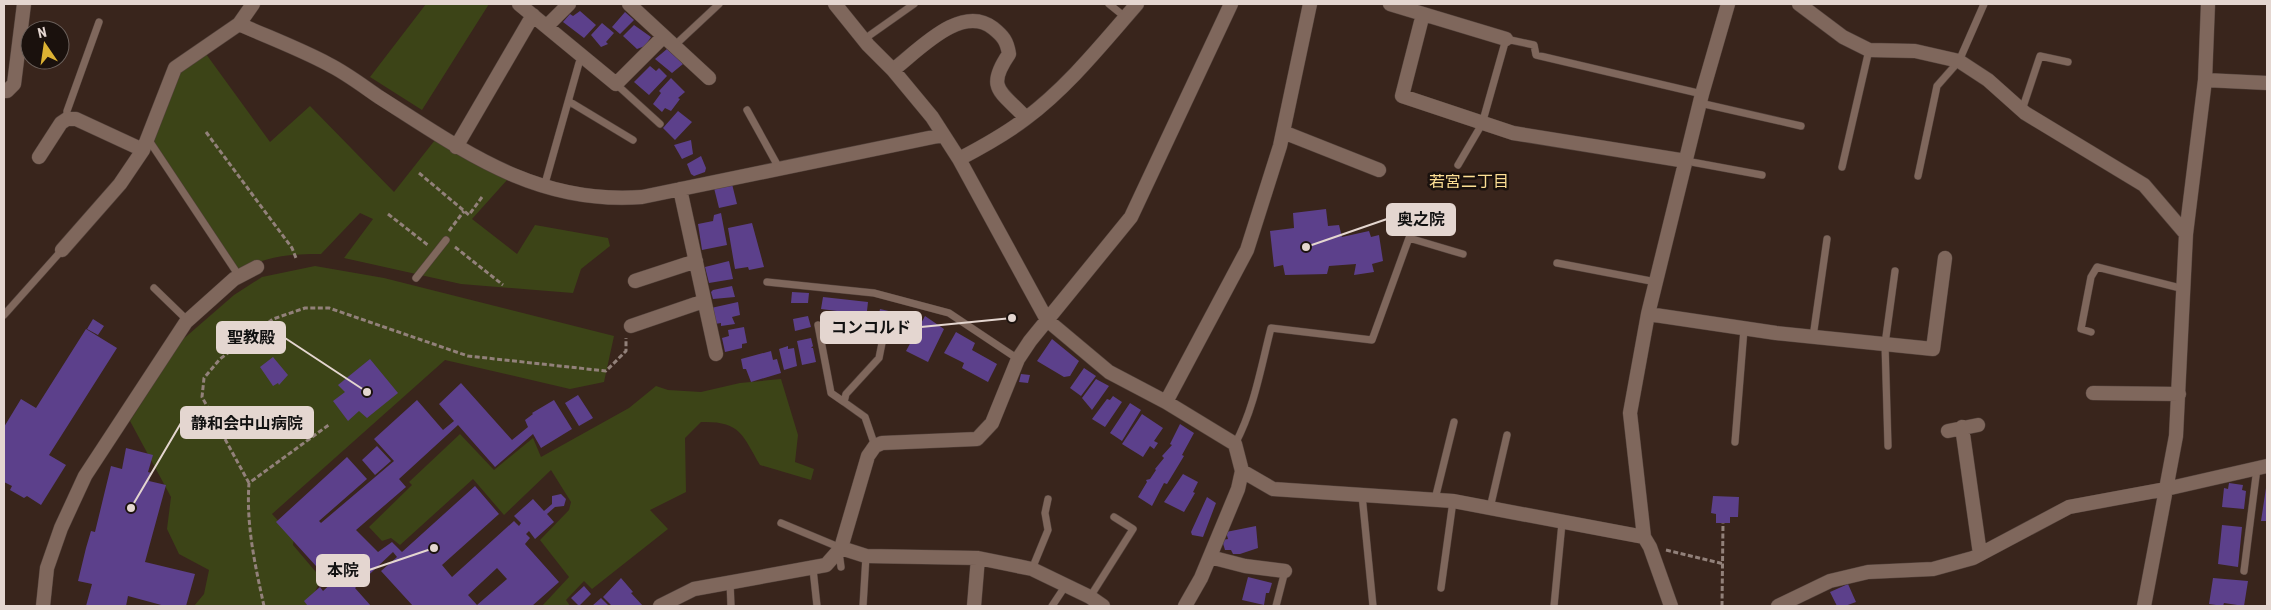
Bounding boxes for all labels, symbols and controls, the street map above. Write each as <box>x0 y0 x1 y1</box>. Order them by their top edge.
north arrow <box>20 20 70 70</box>
text: N <box>36 24 48 41</box>
district label: 若宮二丁目 <box>1429 172 1509 191</box>
callout: 奥之院 <box>1387 204 1455 235</box>
text: 奥之院 <box>1397 210 1445 229</box>
callout: コンコルド <box>821 312 921 343</box>
text: コンコルド <box>831 318 911 337</box>
callout: 聖教殿 <box>217 322 285 353</box>
text: 聖教殿 <box>227 328 275 347</box>
callout: 静和会中山病院 <box>181 407 313 438</box>
text: 静和会中山病院 <box>191 414 303 433</box>
callout: 本院 <box>317 555 369 586</box>
text: 本院 <box>327 561 359 580</box>

